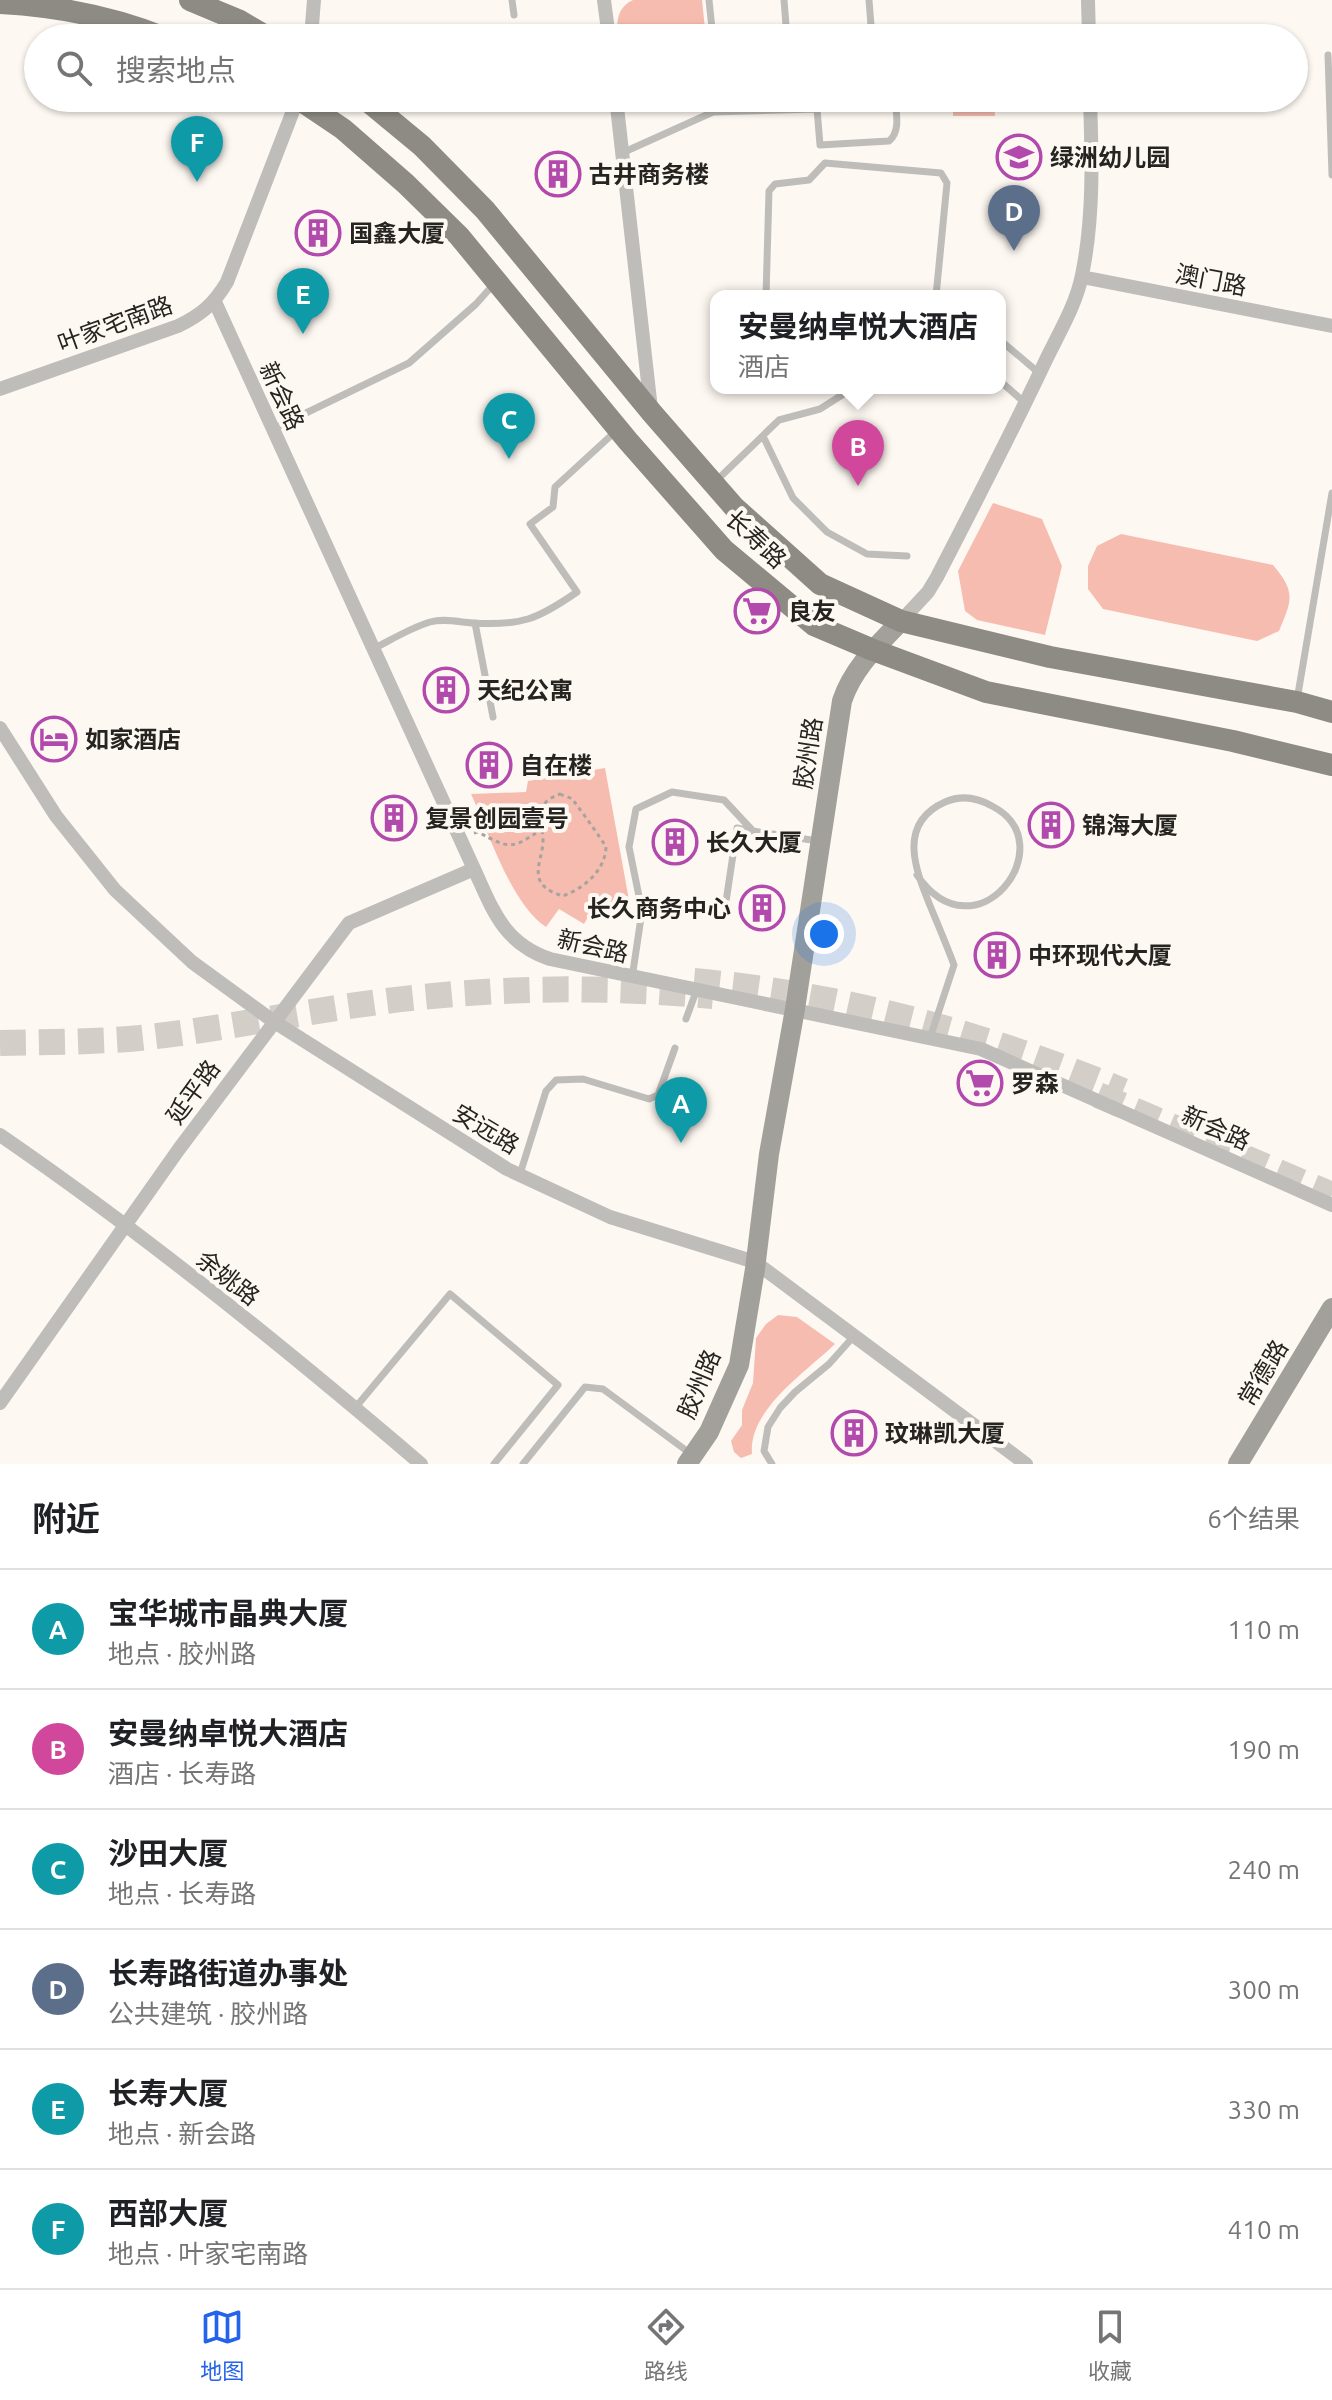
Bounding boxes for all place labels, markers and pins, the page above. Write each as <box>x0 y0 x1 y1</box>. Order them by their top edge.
pin: F <box>171 116 223 182</box>
school or university icon: 绿洲幼儿园 <box>995 133 1043 181</box>
place label: 绿洲幼儿园 <box>1050 144 1170 171</box>
building icon: 古井商务楼 <box>534 150 582 198</box>
place label: 古井商务楼 <box>589 161 709 188</box>
pin: D <box>988 185 1040 251</box>
building icon: 国鑫大厦 <box>294 209 342 257</box>
place label: 国鑫大厦 <box>349 220 445 247</box>
pin: E <box>277 268 329 334</box>
pin: C <box>483 393 535 459</box>
pin: B <box>832 420 884 486</box>
supermarket icon: 良友 <box>733 587 781 635</box>
place label: 良友 <box>788 598 836 625</box>
building icon: 天纪公寓 <box>422 666 470 714</box>
place label: 天纪公寓 <box>477 677 573 704</box>
hotel icon: 如家酒店 <box>30 715 78 763</box>
place label: 如家酒店 <box>85 726 181 753</box>
building icon: 自在楼 <box>465 741 513 789</box>
place label: 自在楼 <box>520 752 592 779</box>
building icon: 复景创园壹号 <box>370 794 418 842</box>
building icon: 锦海大厦 <box>1027 801 1075 849</box>
place label: 复景创园壹号 <box>425 805 569 832</box>
place label: 锦海大厦 <box>1082 812 1178 839</box>
building icon: 长久大厦 <box>651 818 699 866</box>
place label: 长久大厦 <box>706 829 802 856</box>
building icon: 长久商务中心 <box>738 884 786 932</box>
place label: 长久商务中心 <box>587 895 731 922</box>
building icon: 中环现代大厦 <box>973 931 1021 979</box>
place label: 中环现代大厦 <box>1028 942 1172 969</box>
supermarket icon: 罗森 <box>956 1059 1004 1107</box>
place label: 罗森 <box>1011 1070 1059 1097</box>
pin: A <box>655 1077 707 1143</box>
building icon: 玟琳凯大厦 <box>830 1409 878 1457</box>
place label: 玟琳凯大厦 <box>885 1420 1005 1447</box>

